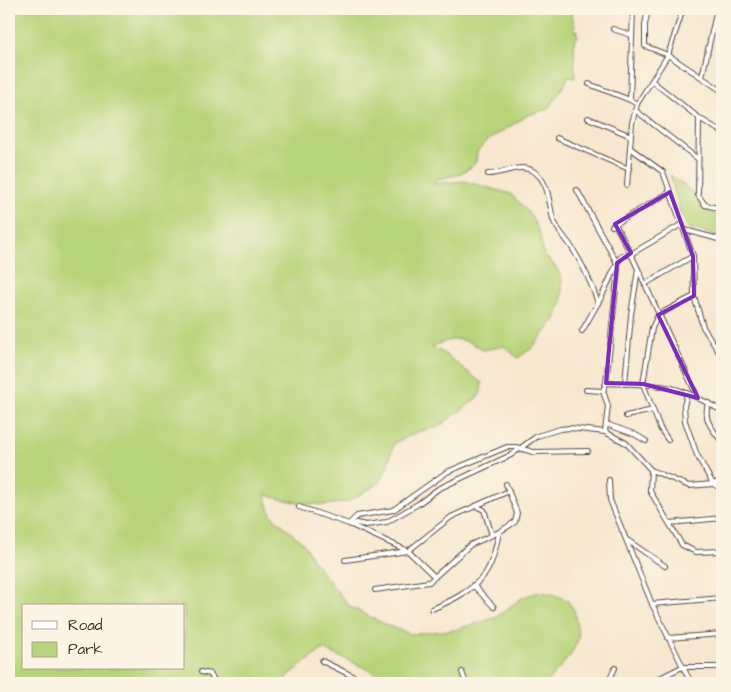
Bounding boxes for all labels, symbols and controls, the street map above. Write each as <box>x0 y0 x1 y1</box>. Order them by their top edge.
legend <box>22 604 185 670</box>
text: Road <box>68 615 103 636</box>
text: Park <box>68 639 103 660</box>

